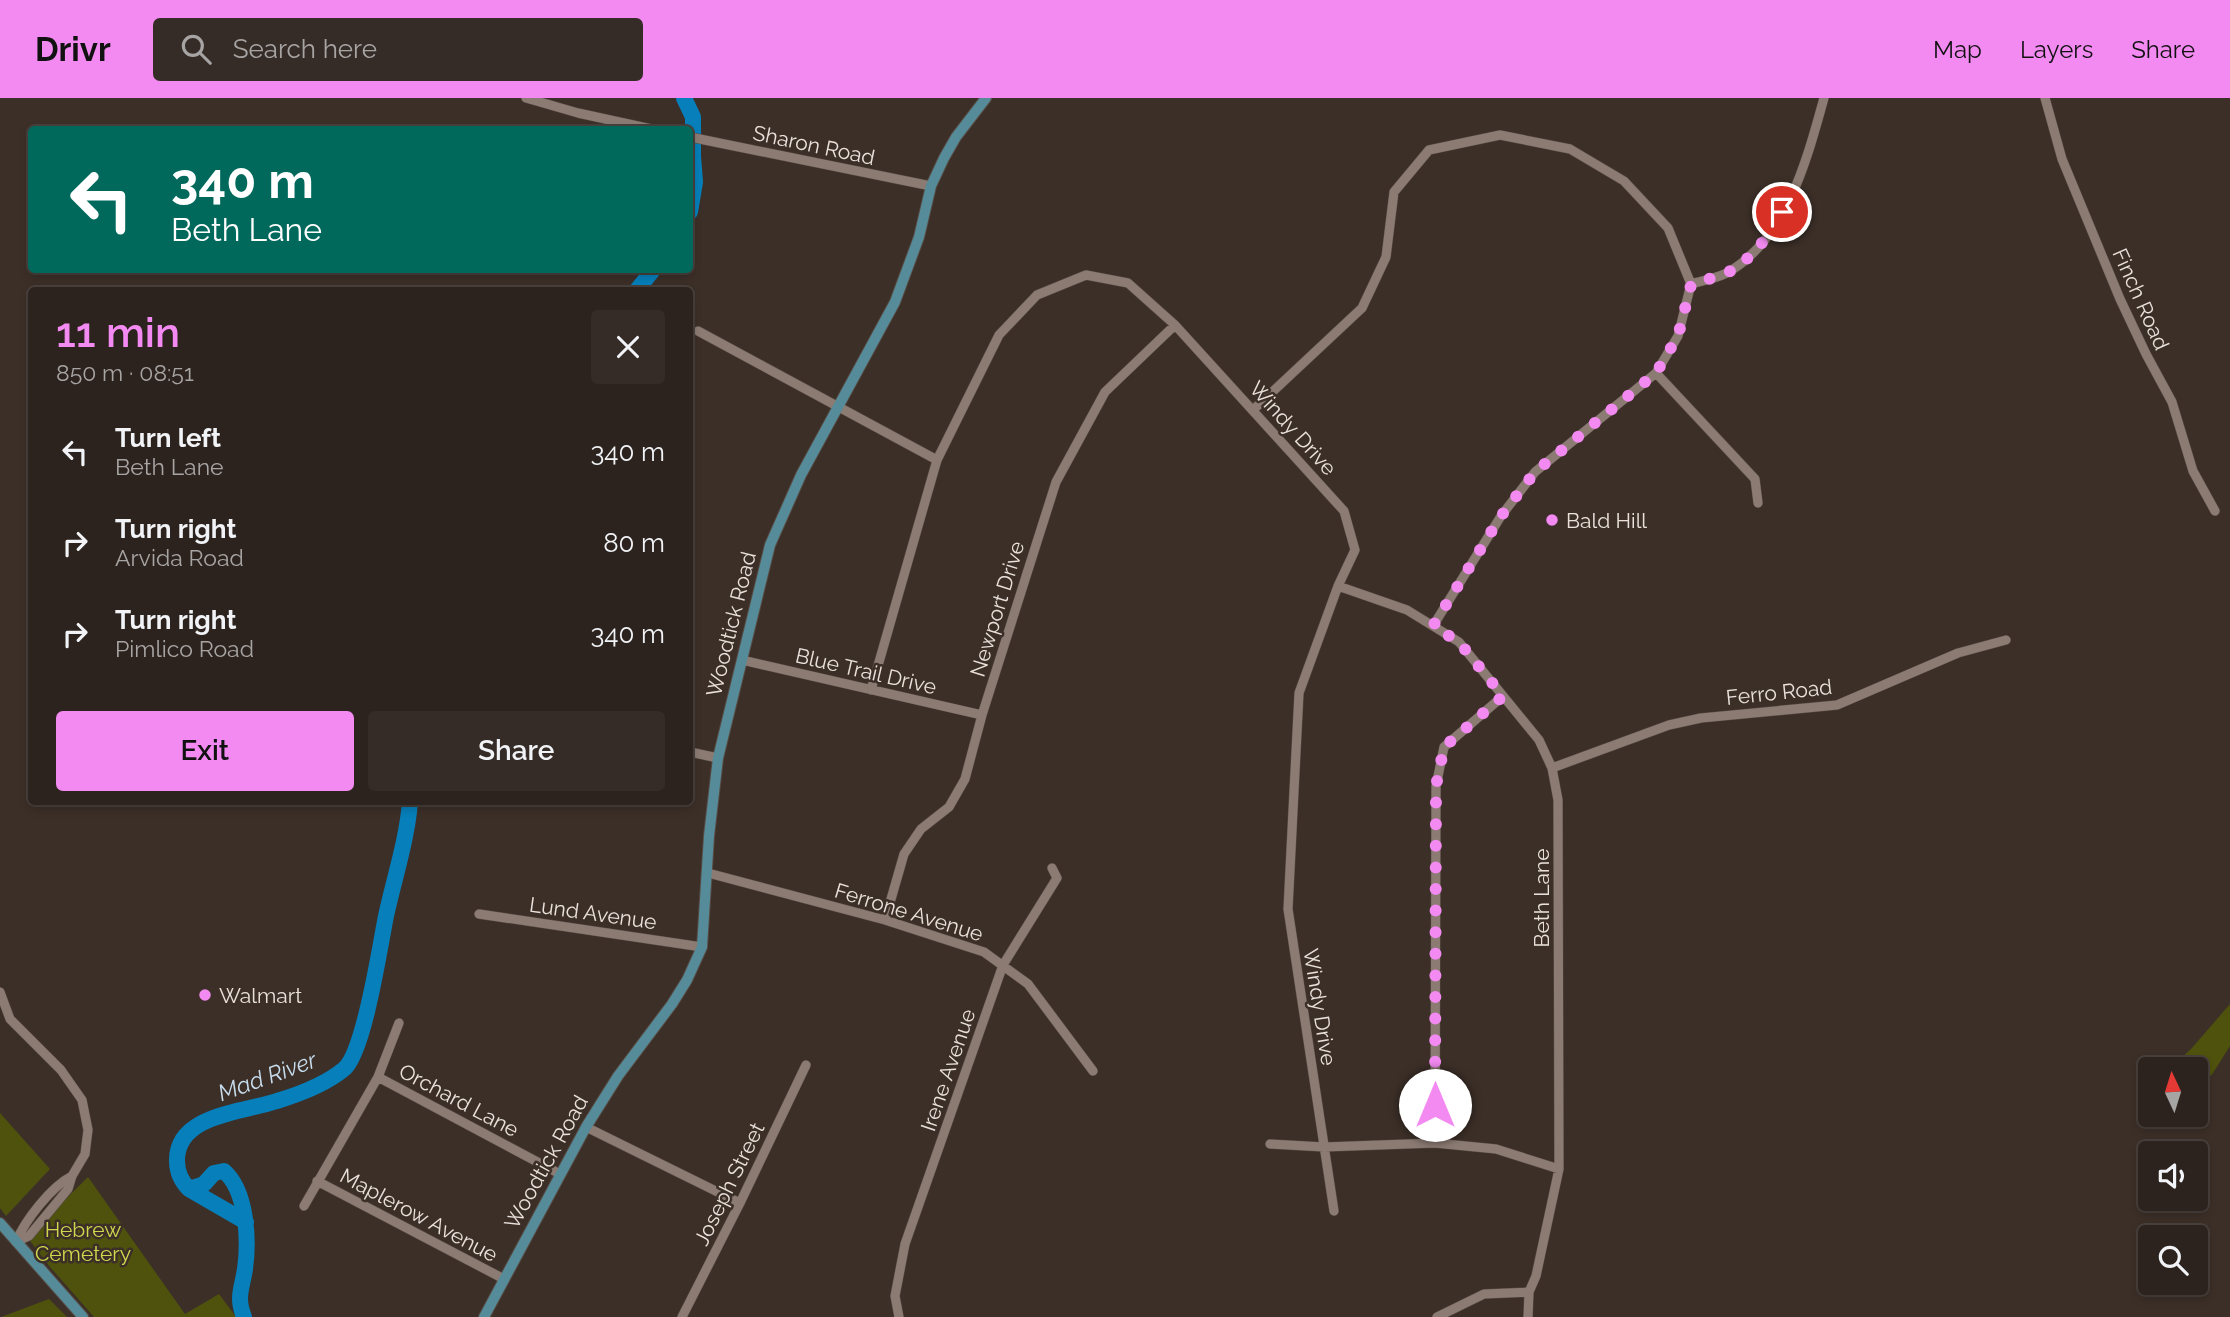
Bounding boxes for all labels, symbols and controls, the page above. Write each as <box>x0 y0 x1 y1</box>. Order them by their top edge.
search box <box>153 18 643 81</box>
text: Drivr <box>35 30 111 69</box>
icon: search <box>177 30 215 68</box>
text: Search here <box>233 34 377 64</box>
text: Map <box>1933 35 1982 64</box>
text: Layers <box>2020 35 2093 64</box>
text: Share <box>2131 35 2195 64</box>
street label: Sharon Road <box>751 120 877 170</box>
text: 340 m <box>171 152 314 209</box>
icon: left <box>56 154 147 245</box>
pin <box>1752 182 1812 242</box>
icon: arrive <box>1763 193 1801 231</box>
text: Beth Lane <box>171 211 322 248</box>
street label: Finch Road <box>2107 244 2175 354</box>
text: 11 min <box>56 308 180 357</box>
button: close <box>591 310 665 384</box>
text: 850 m · 08:51 <box>56 359 194 386</box>
street label: Windy Drive <box>1244 376 1342 480</box>
text: Turn left <box>115 423 221 453</box>
icon: left <box>56 433 94 471</box>
text: 340 m <box>590 437 665 467</box>
text: Beth Lane <box>115 453 224 480</box>
place label: Bald Hill <box>1566 508 1647 533</box>
marker: Bald Hill <box>1544 512 1560 528</box>
text: Turn right <box>115 514 236 544</box>
icon: right <box>56 524 94 562</box>
text: 80 m <box>603 528 665 558</box>
street label: Newport Drive <box>965 538 1029 680</box>
text: Arvida Road <box>115 544 244 571</box>
street label: Woodtick Road <box>701 549 761 699</box>
text: Turn right <box>115 605 236 635</box>
icon: right <box>56 615 94 653</box>
text: 340 m <box>590 619 665 649</box>
text: Pimlico Road <box>115 635 254 662</box>
street label: Blue Trail Drive <box>793 643 939 699</box>
street label: Ferro Road <box>1725 674 1833 710</box>
button: Exit <box>56 711 354 791</box>
button: Share <box>368 711 665 791</box>
street label: Beth Lane <box>1529 848 1554 948</box>
street label: Ferrone Avenue <box>832 878 986 946</box>
street label: Lund Avenue <box>528 892 658 934</box>
street label: Windy Drive <box>1298 947 1342 1067</box>
place label: Walmart <box>219 983 302 1008</box>
marker: Walmart <box>197 987 213 1003</box>
street label: Irene Avenue <box>915 1006 981 1134</box>
water label: Mad River <box>214 1045 321 1106</box>
north arrow <box>2138 1057 2208 1127</box>
map controls <box>2138 1057 2208 1295</box>
street label: Orchard Lane <box>395 1058 523 1142</box>
position arrow <box>1398 1068 1472 1142</box>
street label: Woodtick Road <box>499 1091 593 1233</box>
street label: Joseph Street <box>688 1118 770 1250</box>
button: sound <box>2138 1141 2208 1211</box>
street label: Maplerow Avenue <box>336 1163 502 1267</box>
park label: Hebrew Cemetery <box>35 1217 131 1266</box>
button: search <box>2138 1225 2208 1295</box>

